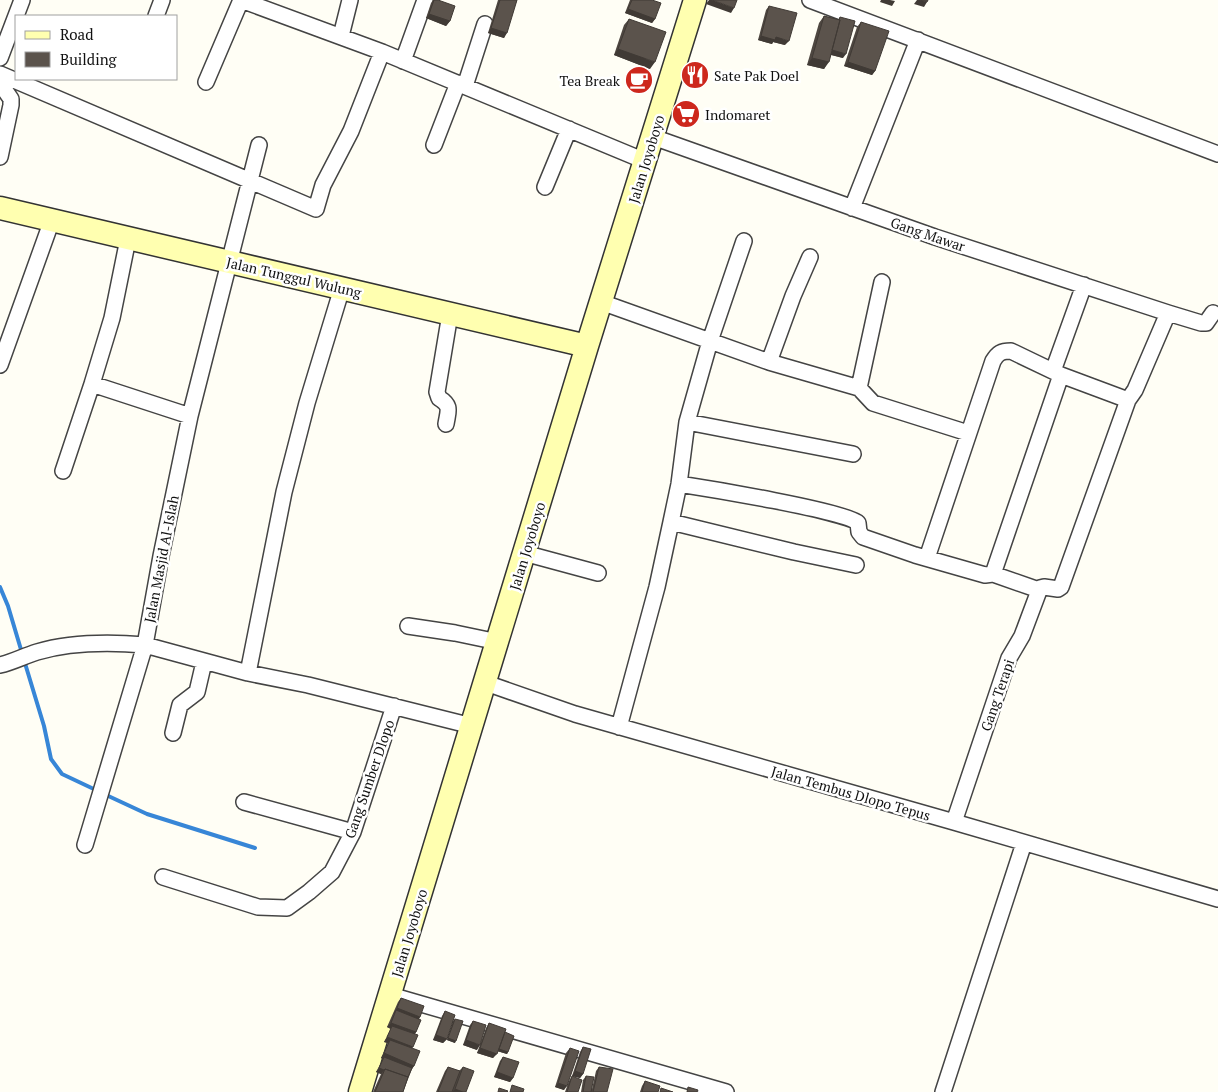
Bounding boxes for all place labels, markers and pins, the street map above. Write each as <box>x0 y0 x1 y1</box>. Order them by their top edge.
restaurant icon: Sate Pak Doel <box>680 60 710 90</box>
cafe icon: Tea Break <box>624 65 654 95</box>
place label: Sate Pak Doel <box>714 66 799 85</box>
place label: Tea Break <box>559 71 621 90</box>
supermarket icon: Indomaret <box>671 99 701 129</box>
place label: Indomaret <box>705 105 771 124</box>

